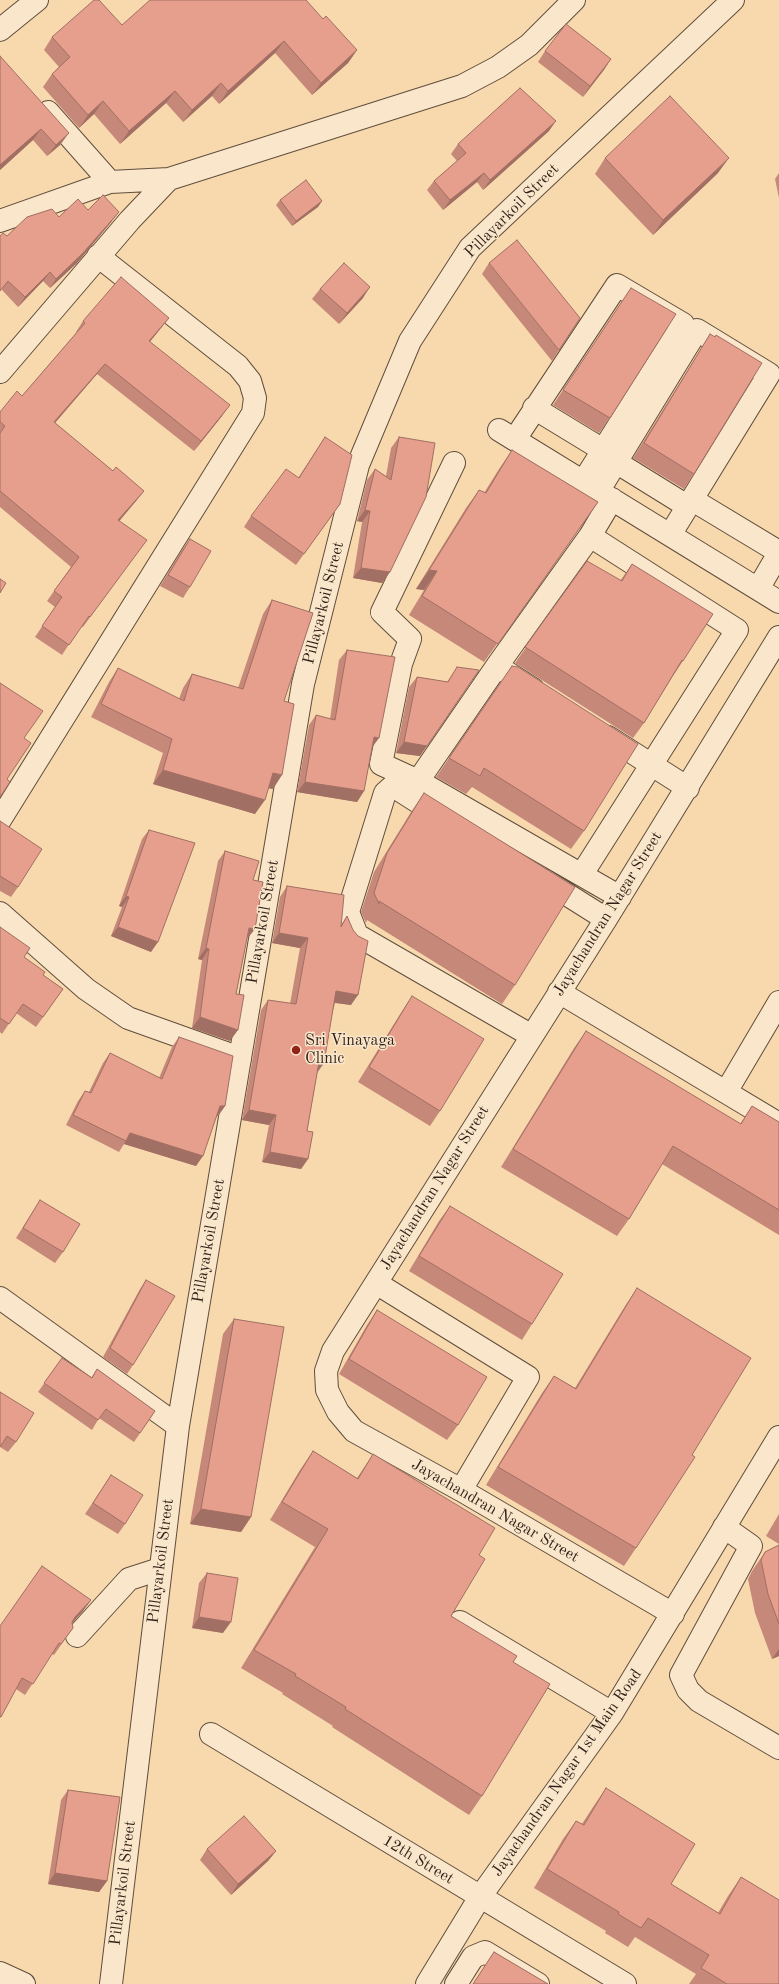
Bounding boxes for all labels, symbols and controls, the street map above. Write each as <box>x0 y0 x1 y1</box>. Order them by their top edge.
street label: Pillayarkoil Street <box>461 160 563 262</box>
street label: Pillayarkoil Street <box>299 540 349 666</box>
street label: Jayachandran Nagar Street <box>549 828 667 1000</box>
street label: Pillayarkoil Street <box>243 858 283 986</box>
place label: Sri Vinayaga Clinic <box>305 1031 395 1069</box>
marker: Sri Vinayaga Clinic <box>290 1044 302 1056</box>
street label: Jayachandran Nagar Street <box>376 1102 494 1274</box>
street label: Pillayarkoil Street <box>189 1177 229 1305</box>
street label: Jayachandran Nagar Street <box>408 1455 582 1567</box>
street label: Pillayarkoil Street <box>144 1497 178 1625</box>
street label: Jayachandran Nagar 1st Main Road <box>488 1666 646 1880</box>
street label: Pillayarkoil Street <box>106 1819 140 1947</box>
street label: 12th Street <box>379 1831 457 1889</box>

